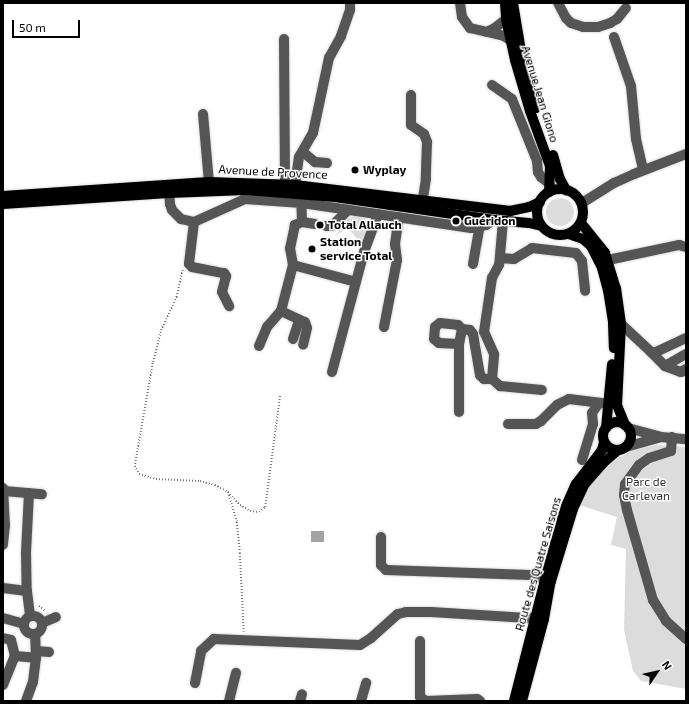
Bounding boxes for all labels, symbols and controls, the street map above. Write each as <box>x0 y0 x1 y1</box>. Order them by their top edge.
scale bar <box>14 12 82 38</box>
text: 50 m <box>19 20 46 34</box>
street label: Avenue Jean Giono <box>518 44 562 144</box>
street label: Avenue de Provence <box>218 162 328 182</box>
place label: Wyplay <box>363 163 406 177</box>
marker: Wyplay <box>350 165 360 175</box>
place label: Guéridon <box>464 214 516 228</box>
marker: Guéridon <box>451 216 461 226</box>
place label: Total Allauch <box>328 218 402 232</box>
marker: Total Allauch <box>315 220 325 230</box>
place label: Station service Total <box>320 235 393 263</box>
marker: Station service Total <box>307 244 317 254</box>
park label: Parc de Carlevan <box>622 475 670 503</box>
street label: Route des Quatre Saisons <box>512 495 564 633</box>
north arrow <box>637 652 677 692</box>
text: N <box>660 658 675 672</box>

